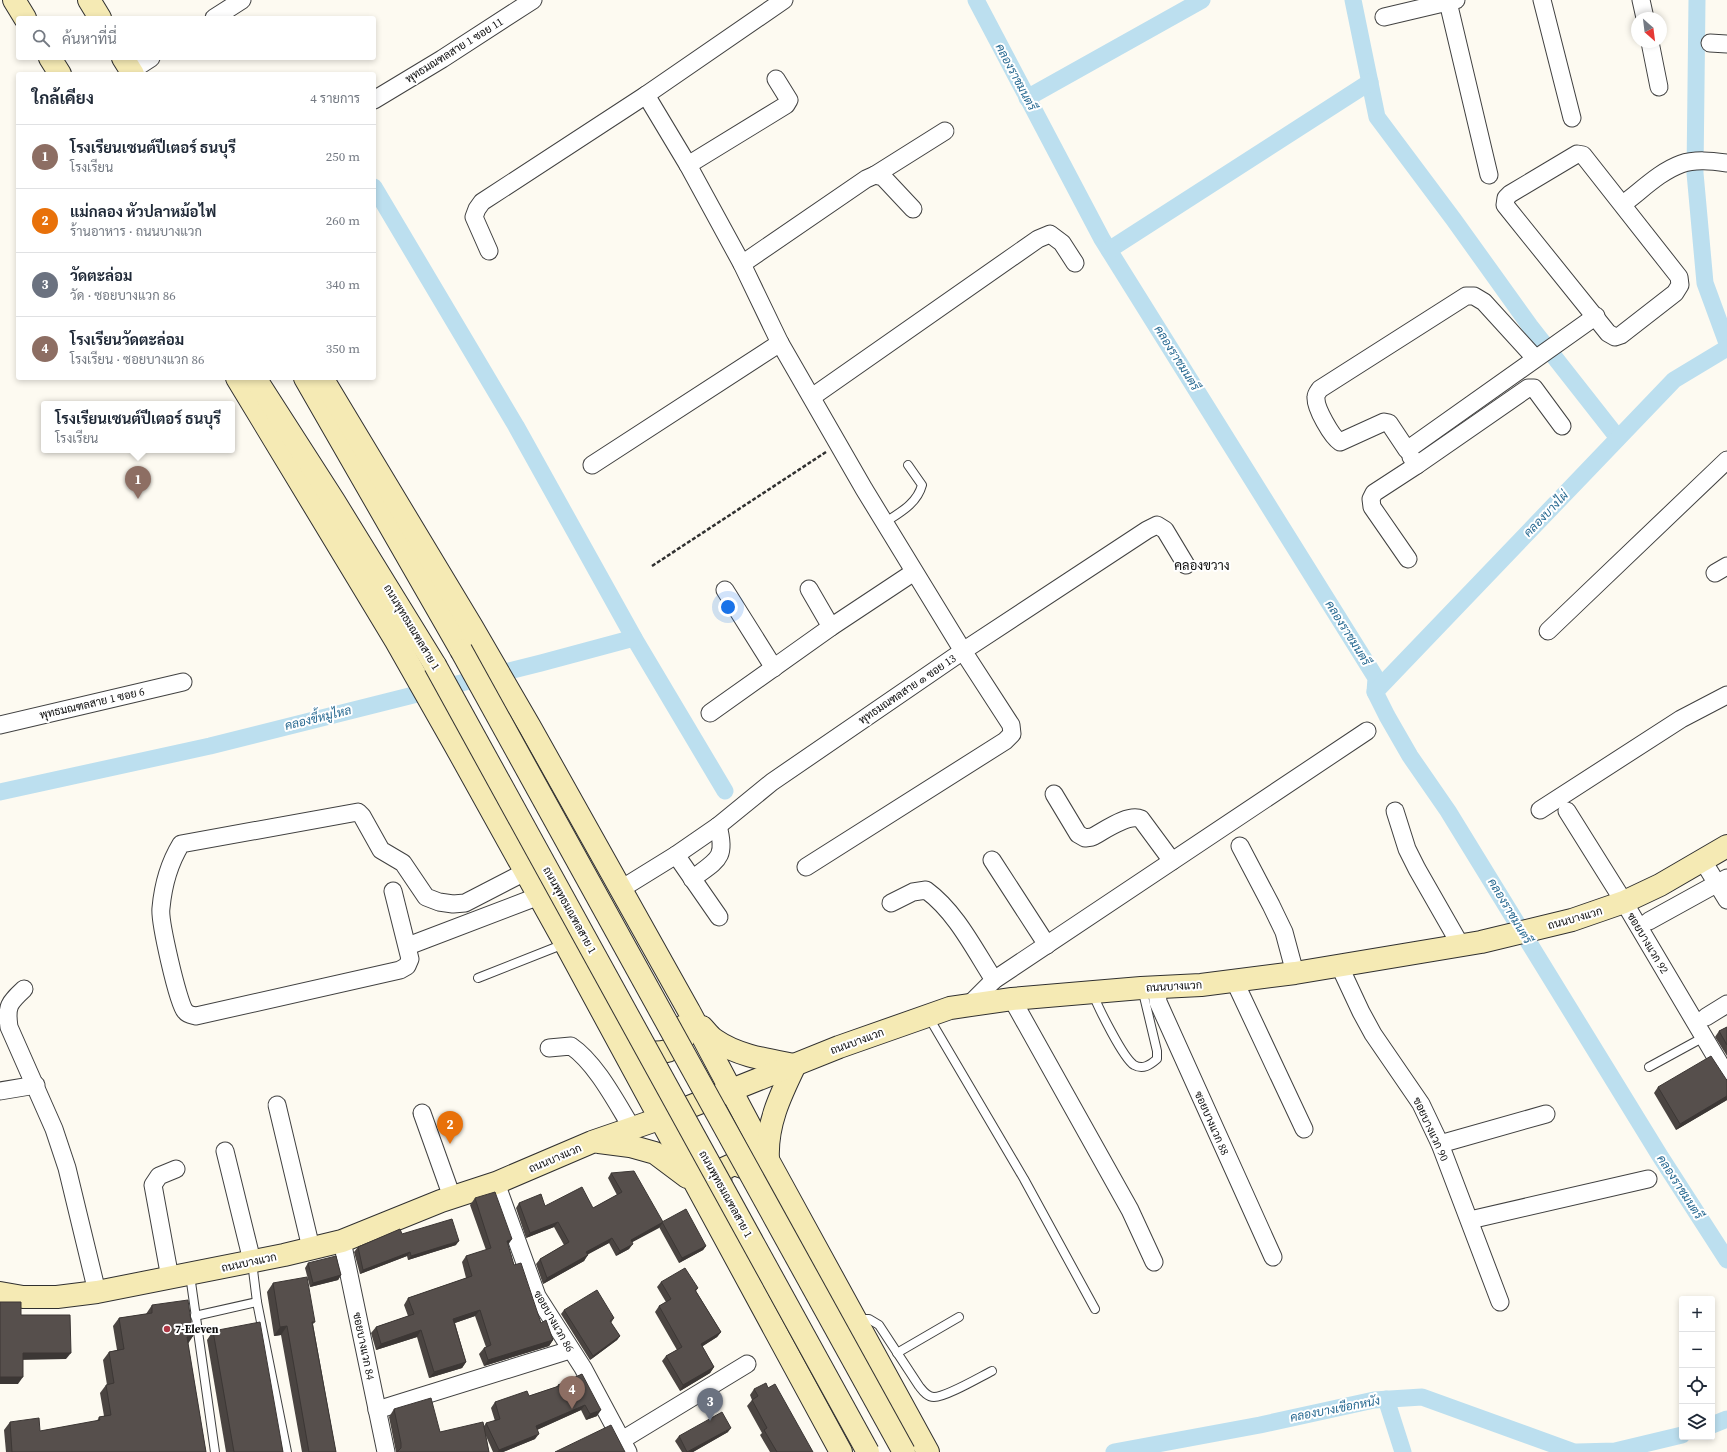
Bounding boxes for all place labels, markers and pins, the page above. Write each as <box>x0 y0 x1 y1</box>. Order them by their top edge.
pin: 1 <box>125 466 151 499</box>
pin: 2 <box>437 1111 463 1144</box>
place label: 7-Eleven <box>175 1322 219 1337</box>
marker: 7-Eleven <box>162 1324 172 1334</box>
pin: 4 <box>559 1376 585 1409</box>
pin: 3 <box>697 1388 723 1421</box>

